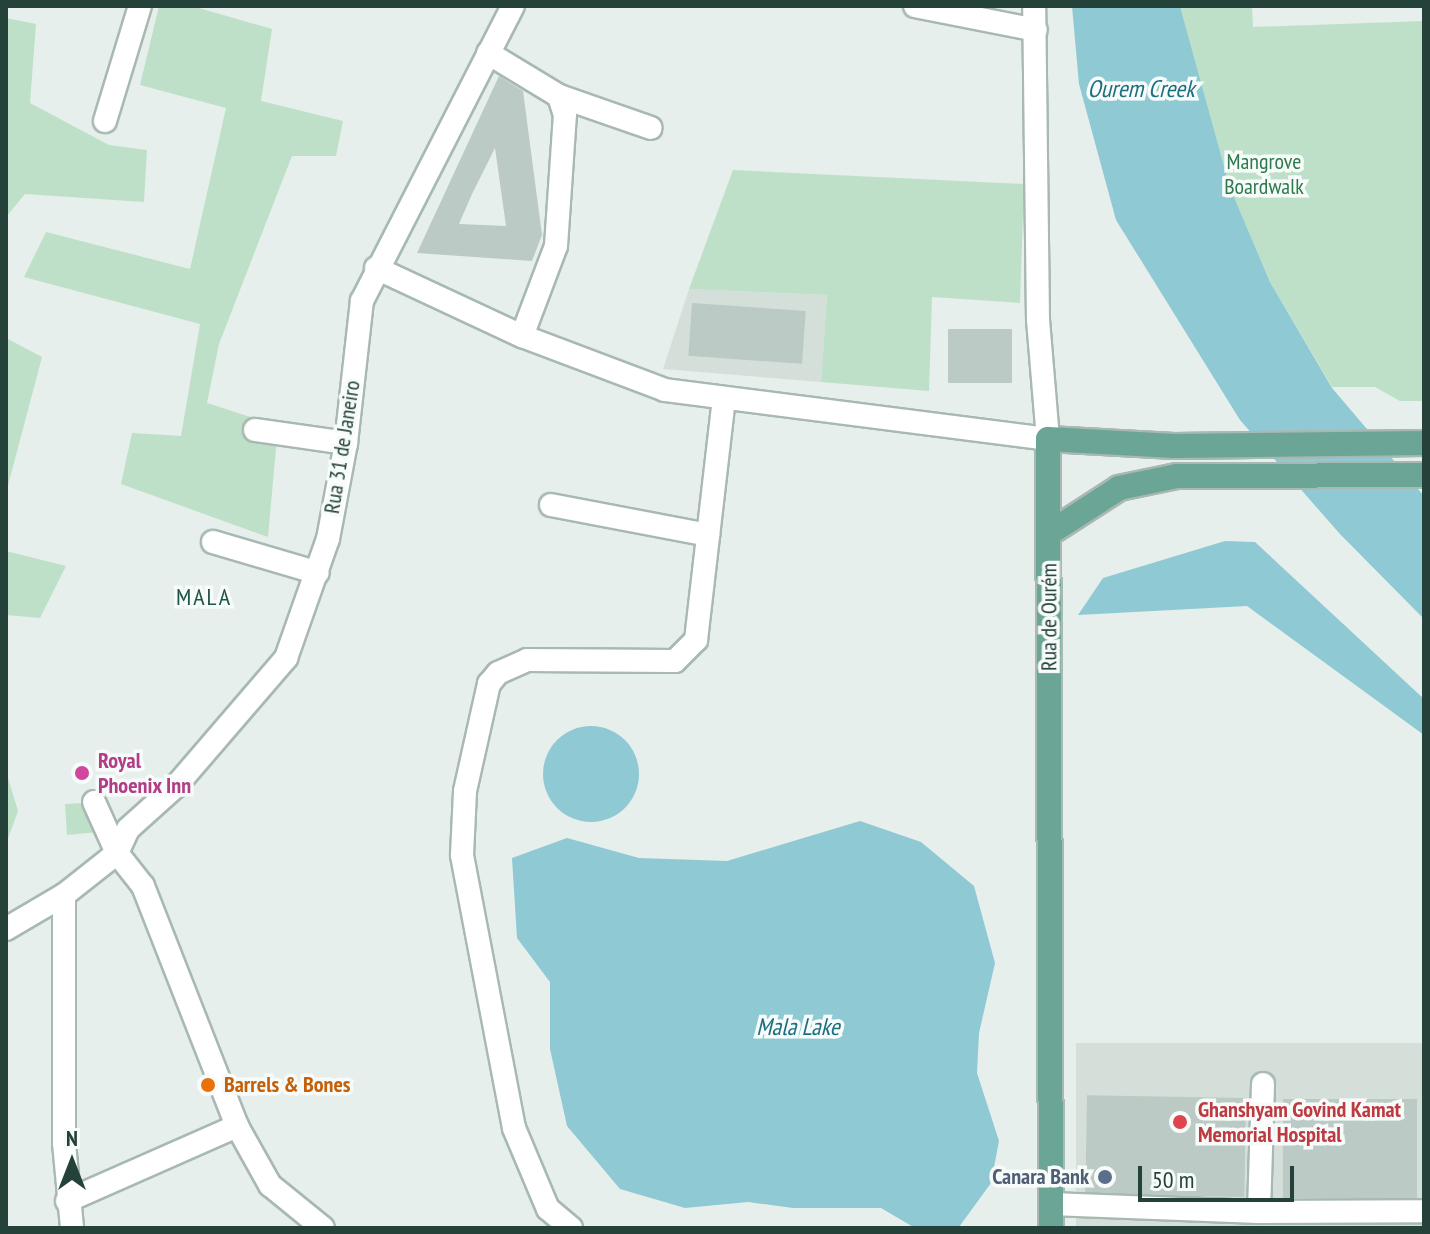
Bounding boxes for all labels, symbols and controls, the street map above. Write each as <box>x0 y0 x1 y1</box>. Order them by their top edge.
water label: Ourem Creek <box>1088 75 1194 103</box>
park label: Mangrove Boardwalk <box>1224 148 1304 200</box>
street label: Rua 31 de Janeiro <box>318 379 366 515</box>
street label: Rua de Ourém <box>1036 563 1062 671</box>
district label: MALA <box>176 583 232 611</box>
place label: Royal Phoenix Inn <box>98 747 192 798</box>
marker: Royal Phoenix Inn <box>73 764 91 782</box>
water label: Mala Lake <box>756 1013 840 1041</box>
place label: Barrels & Bones <box>224 1072 351 1098</box>
marker: Barrels & Bones <box>199 1076 217 1094</box>
place label: Ghanshyam Govind Kamat Memorial Hospital <box>1198 1096 1401 1148</box>
marker: Ghanshyam Govind Kamat Memorial Hospital <box>1169 1111 1191 1133</box>
north arrow <box>32 1122 112 1202</box>
text: N <box>66 1124 78 1152</box>
scale bar <box>1142 1150 1298 1200</box>
place label: Canara Bank <box>992 1164 1089 1190</box>
text: 50 m <box>1152 1164 1194 1195</box>
marker: Canara Bank <box>1096 1168 1114 1186</box>

